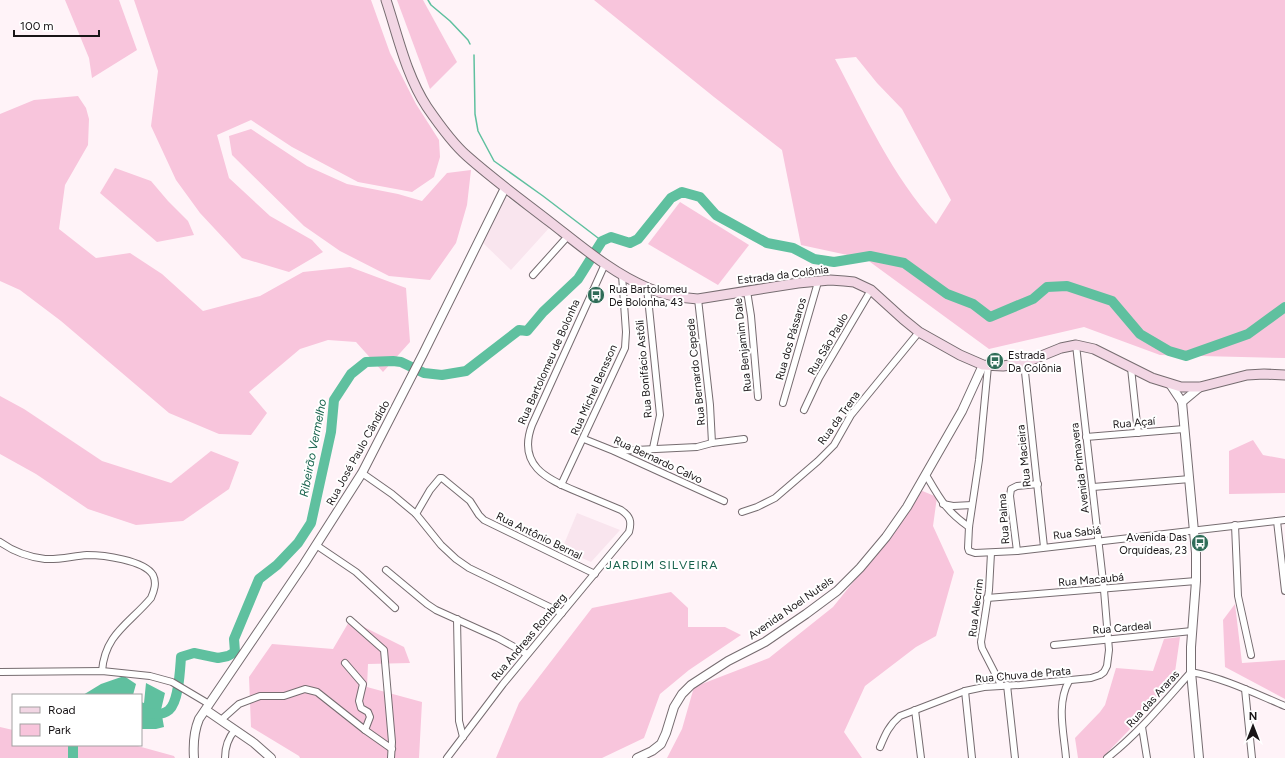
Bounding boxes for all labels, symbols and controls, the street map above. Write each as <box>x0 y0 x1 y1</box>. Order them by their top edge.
scale bar <box>14 12 99 38</box>
text: 100 m <box>20 19 54 33</box>
street label: Estrada da Colônia <box>737 263 829 287</box>
place label: Rua Bartolomeu De Bolonha, 43 <box>609 283 687 309</box>
bus stop icon: Rua Bartolomeu De Bolonha, 43 <box>586 285 606 305</box>
street label: Rua dos Pássaros <box>773 296 809 382</box>
street label: Rua Bartolomeu de Bolonha <box>515 297 583 427</box>
street label: Rua Benjamim Dale <box>732 297 754 393</box>
street label: Rua São Paulo <box>805 311 851 377</box>
street label: Rua Bernardo Cepede <box>684 318 708 426</box>
street label: Rua Bonifácio Astôli <box>633 319 655 419</box>
street label: Rua Michel Bensson <box>568 343 620 437</box>
place label: Estrada Da Colônia <box>1008 349 1061 375</box>
bus stop icon: Estrada Da Colônia <box>985 351 1005 371</box>
street label: Rua da Trena <box>815 389 863 447</box>
water label: Ribeirão Vermelho <box>297 398 329 498</box>
street label: Rua José Paulo Cândido <box>324 398 392 508</box>
street label: Rua Açaí <box>1112 415 1156 431</box>
street label: Avenida Primavera <box>1068 422 1092 514</box>
street label: Rua Macieira <box>1014 424 1034 488</box>
street label: Rua Bernardo Calvo <box>611 434 705 486</box>
street label: Rua Palma <box>996 493 1012 545</box>
street label: Rua Antônio Bernal <box>494 510 584 562</box>
street label: Rua Sabiá <box>1052 524 1102 542</box>
place label: Avenida Das Orquídeas, 23 <box>1119 531 1187 557</box>
bus stop icon: Avenida Das Orquídeas, 23 <box>1190 533 1210 553</box>
district label: JARDIM SILVEIRA <box>606 558 718 572</box>
street label: Rua Macaubá <box>1058 571 1124 589</box>
street label: Avenida Noel Nutels <box>746 574 836 642</box>
street label: Rua Alecrim <box>966 578 986 638</box>
street label: Rua Andreas Romberg <box>489 591 569 683</box>
street label: Rua Cardeal <box>1092 619 1152 637</box>
street label: Rua Chuva de Prata <box>975 664 1071 686</box>
street label: Rua das Araras <box>1124 668 1182 730</box>
legend <box>12 694 142 746</box>
text: Road <box>48 703 76 717</box>
north arrow <box>1233 706 1273 746</box>
text: N <box>1249 710 1257 723</box>
text: Park <box>48 723 71 737</box>

